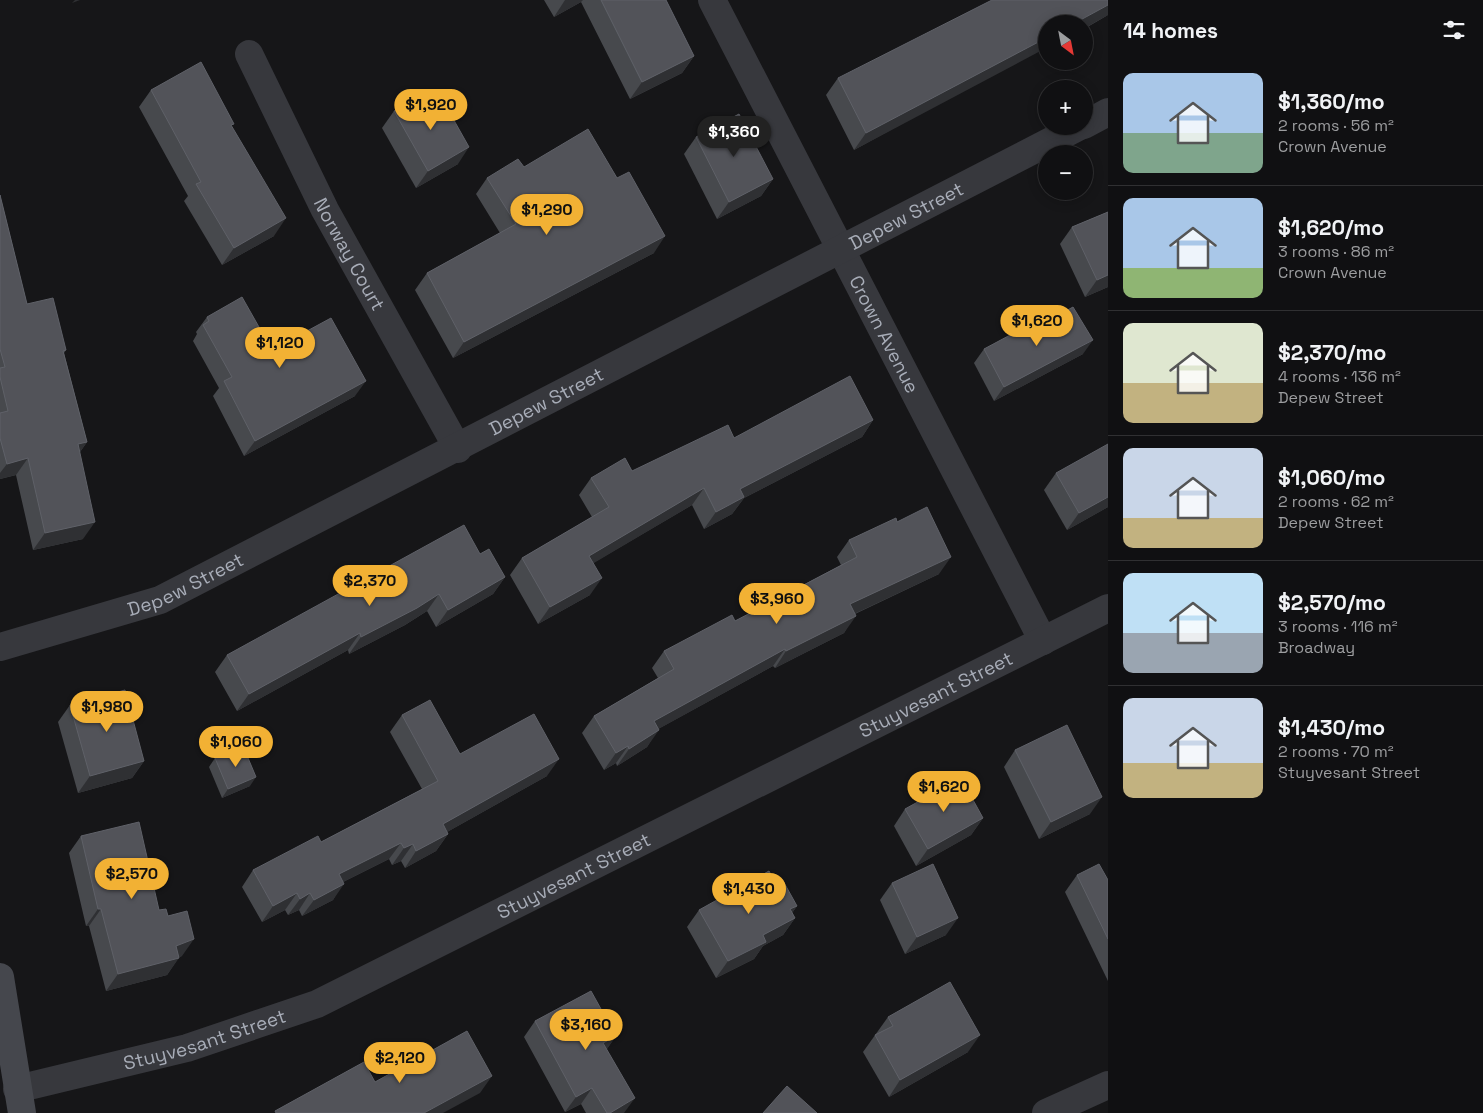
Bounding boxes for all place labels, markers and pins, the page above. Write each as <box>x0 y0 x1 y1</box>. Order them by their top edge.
pin: $1,920 <box>390 88 472 131</box>
pin: $1,360 <box>693 116 775 158</box>
pin: $1,290 <box>506 194 588 236</box>
pin: $1,620 <box>996 304 1078 347</box>
pin: $1,120 <box>239 326 321 369</box>
pin: $2,370 <box>329 564 411 607</box>
pin: $3,960 <box>736 582 818 625</box>
pin: $1,980 <box>66 690 148 733</box>
pin: $1,060 <box>195 726 277 768</box>
pin: $1,620 <box>903 770 985 813</box>
pin: $2,570 <box>91 858 173 900</box>
pin: $1,430 <box>708 872 790 915</box>
pin: $3,160 <box>545 1008 627 1051</box>
pin: $2,120 <box>359 1042 441 1084</box>

